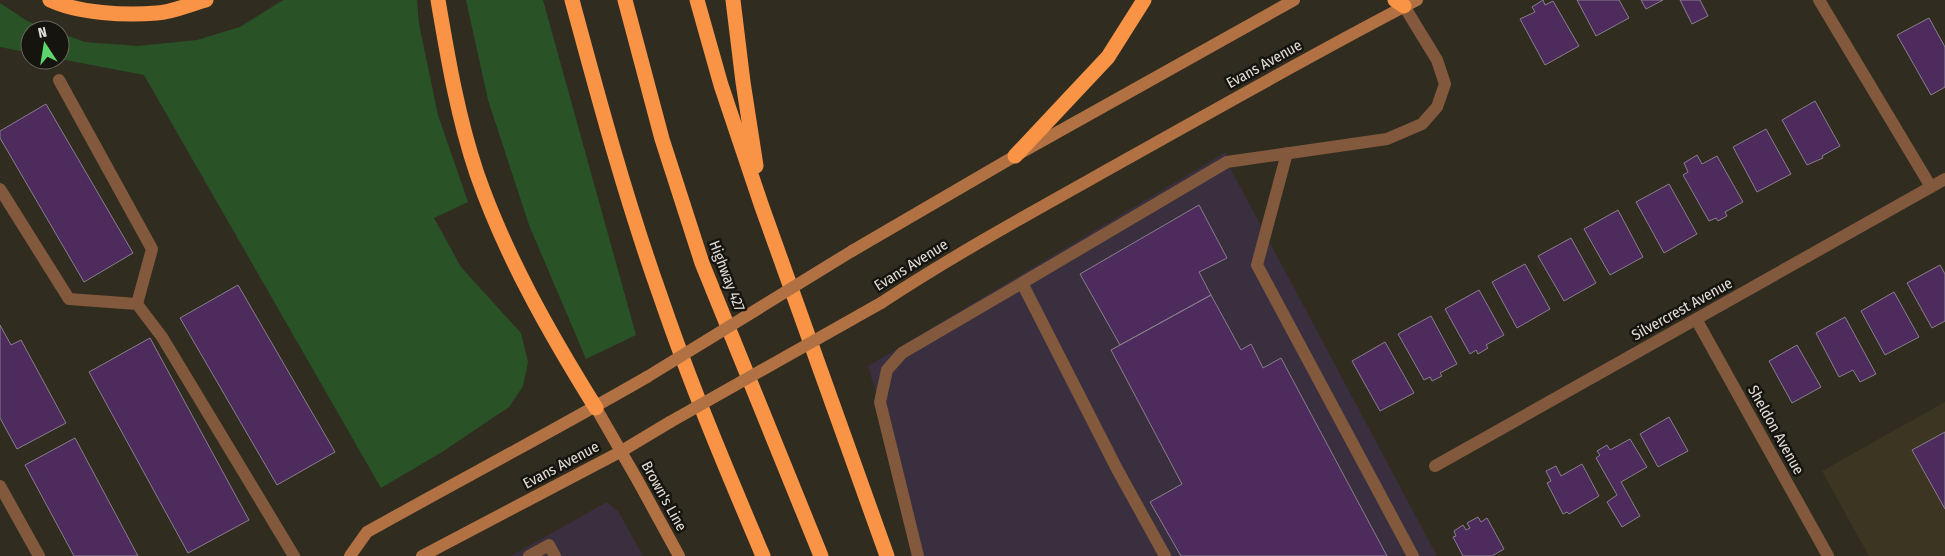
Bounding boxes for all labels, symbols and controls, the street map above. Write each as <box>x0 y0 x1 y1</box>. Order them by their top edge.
north arrow <box>20 20 70 70</box>
text: N <box>37 24 48 42</box>
street label: Evans Avenue <box>1223 36 1305 92</box>
street label: Evans Avenue <box>871 235 951 295</box>
street label: Highway 427 <box>705 238 749 314</box>
street label: Silvercrest Avenue <box>1628 274 1736 344</box>
street label: Sheldon Avenue <box>1744 382 1808 478</box>
street label: Evans Avenue <box>520 437 602 493</box>
street label: Brown's Line <box>637 458 691 534</box>

